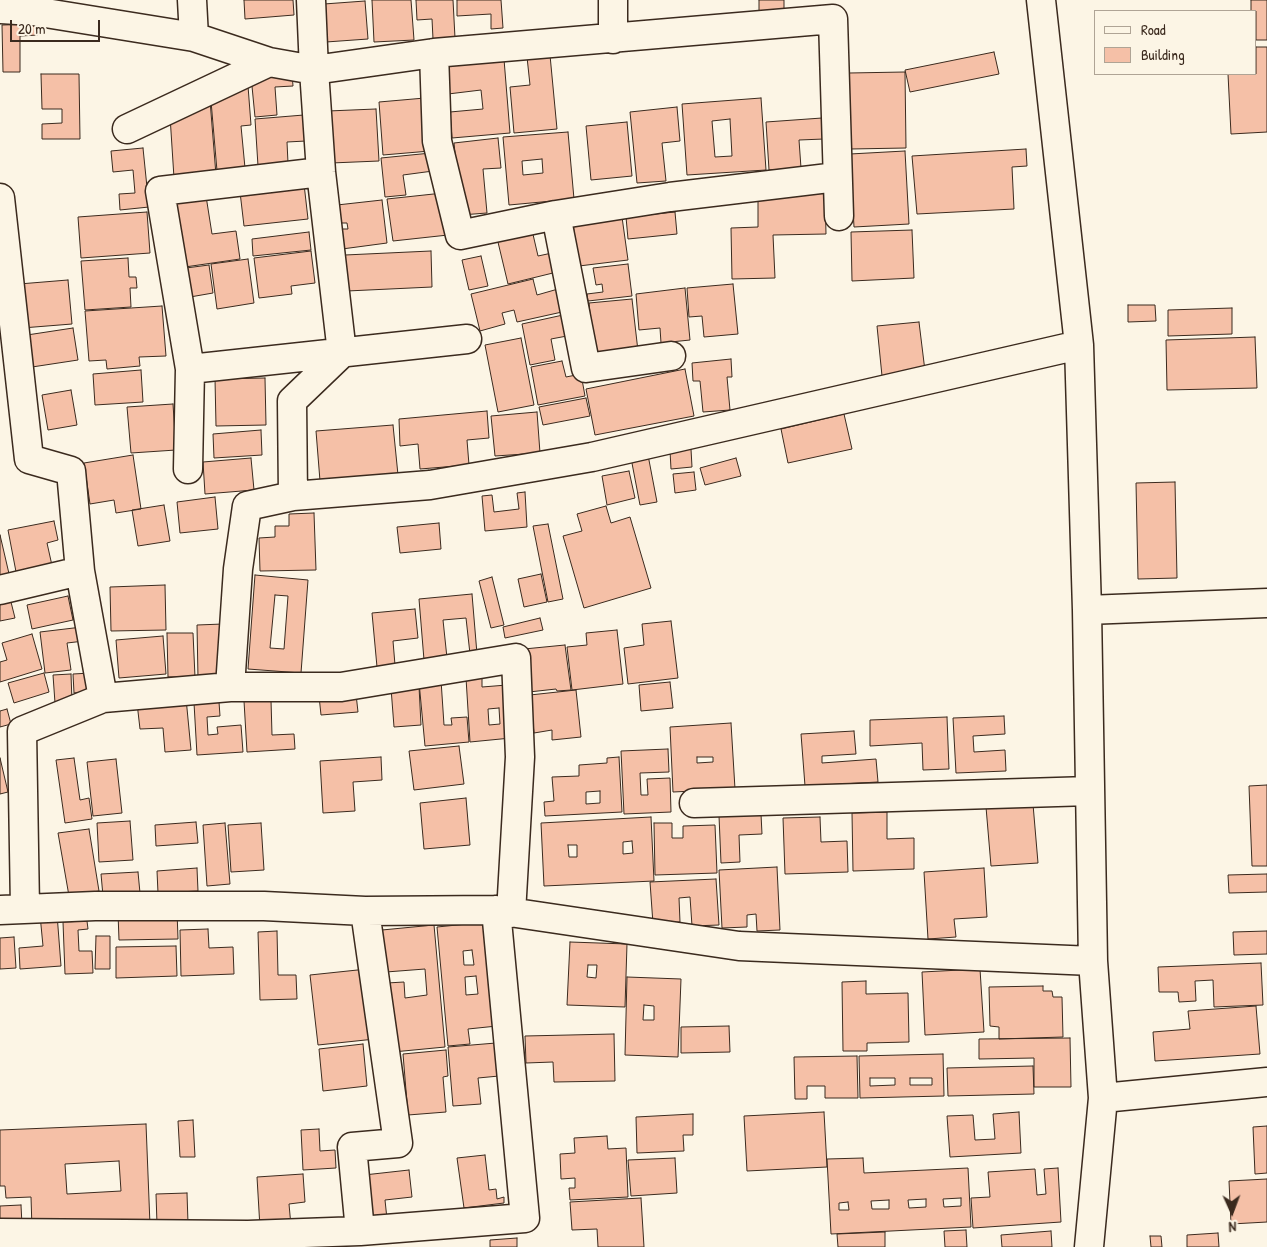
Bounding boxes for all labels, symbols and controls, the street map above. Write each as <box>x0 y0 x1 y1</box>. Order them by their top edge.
scale bar <box>12 10 102 42</box>
legend <box>1094 10 1257 75</box>
text: 20 m <box>18 18 45 39</box>
text: Road <box>1141 19 1166 40</box>
text: Building <box>1141 44 1185 65</box>
north arrow <box>1207 1187 1257 1237</box>
text: N <box>1228 1218 1237 1237</box>

